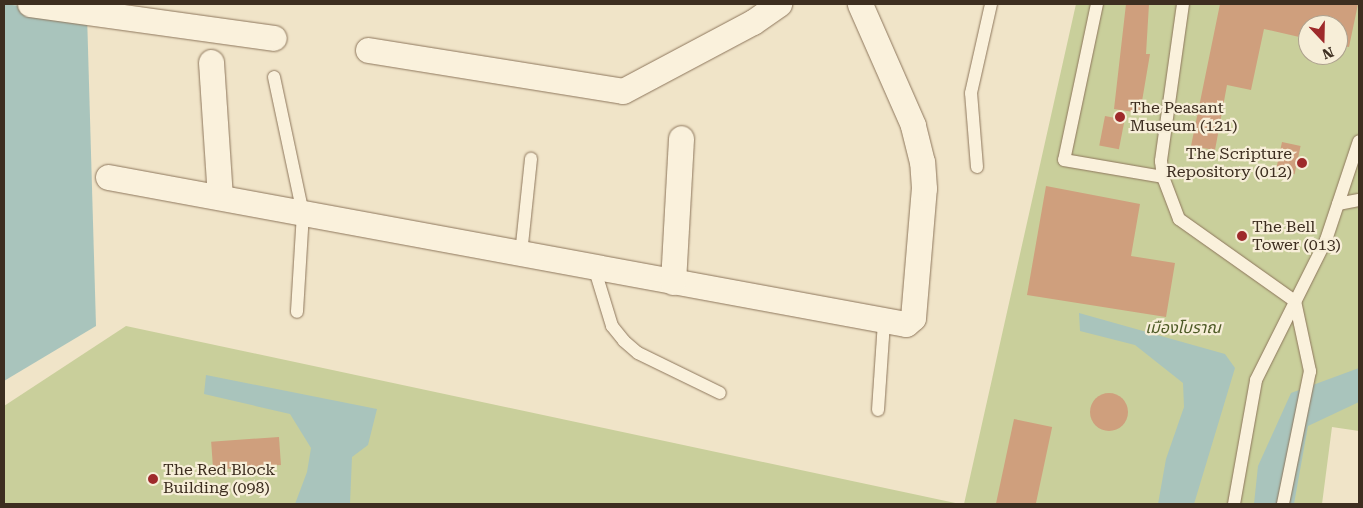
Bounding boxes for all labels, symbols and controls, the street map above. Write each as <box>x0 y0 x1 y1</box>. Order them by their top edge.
north arrow <box>1298 15 1348 65</box>
text: N <box>1320 44 1336 62</box>
place label: The Peasant Museum (121) <box>1130 98 1237 136</box>
marker: The Peasant Museum (121) <box>1114 111 1126 123</box>
place label: The Scripture Repository (012) <box>1166 144 1292 182</box>
marker: The Scripture Repository (012) <box>1296 157 1308 169</box>
place label: The Bell Tower (013) <box>1252 217 1341 255</box>
marker: The Bell Tower (013) <box>1236 230 1248 242</box>
park label: เมืองโบราณ <box>1145 318 1221 338</box>
place label: The Red Block Building (098) <box>163 460 275 498</box>
marker: The Red Block Building (098) <box>147 473 159 485</box>

